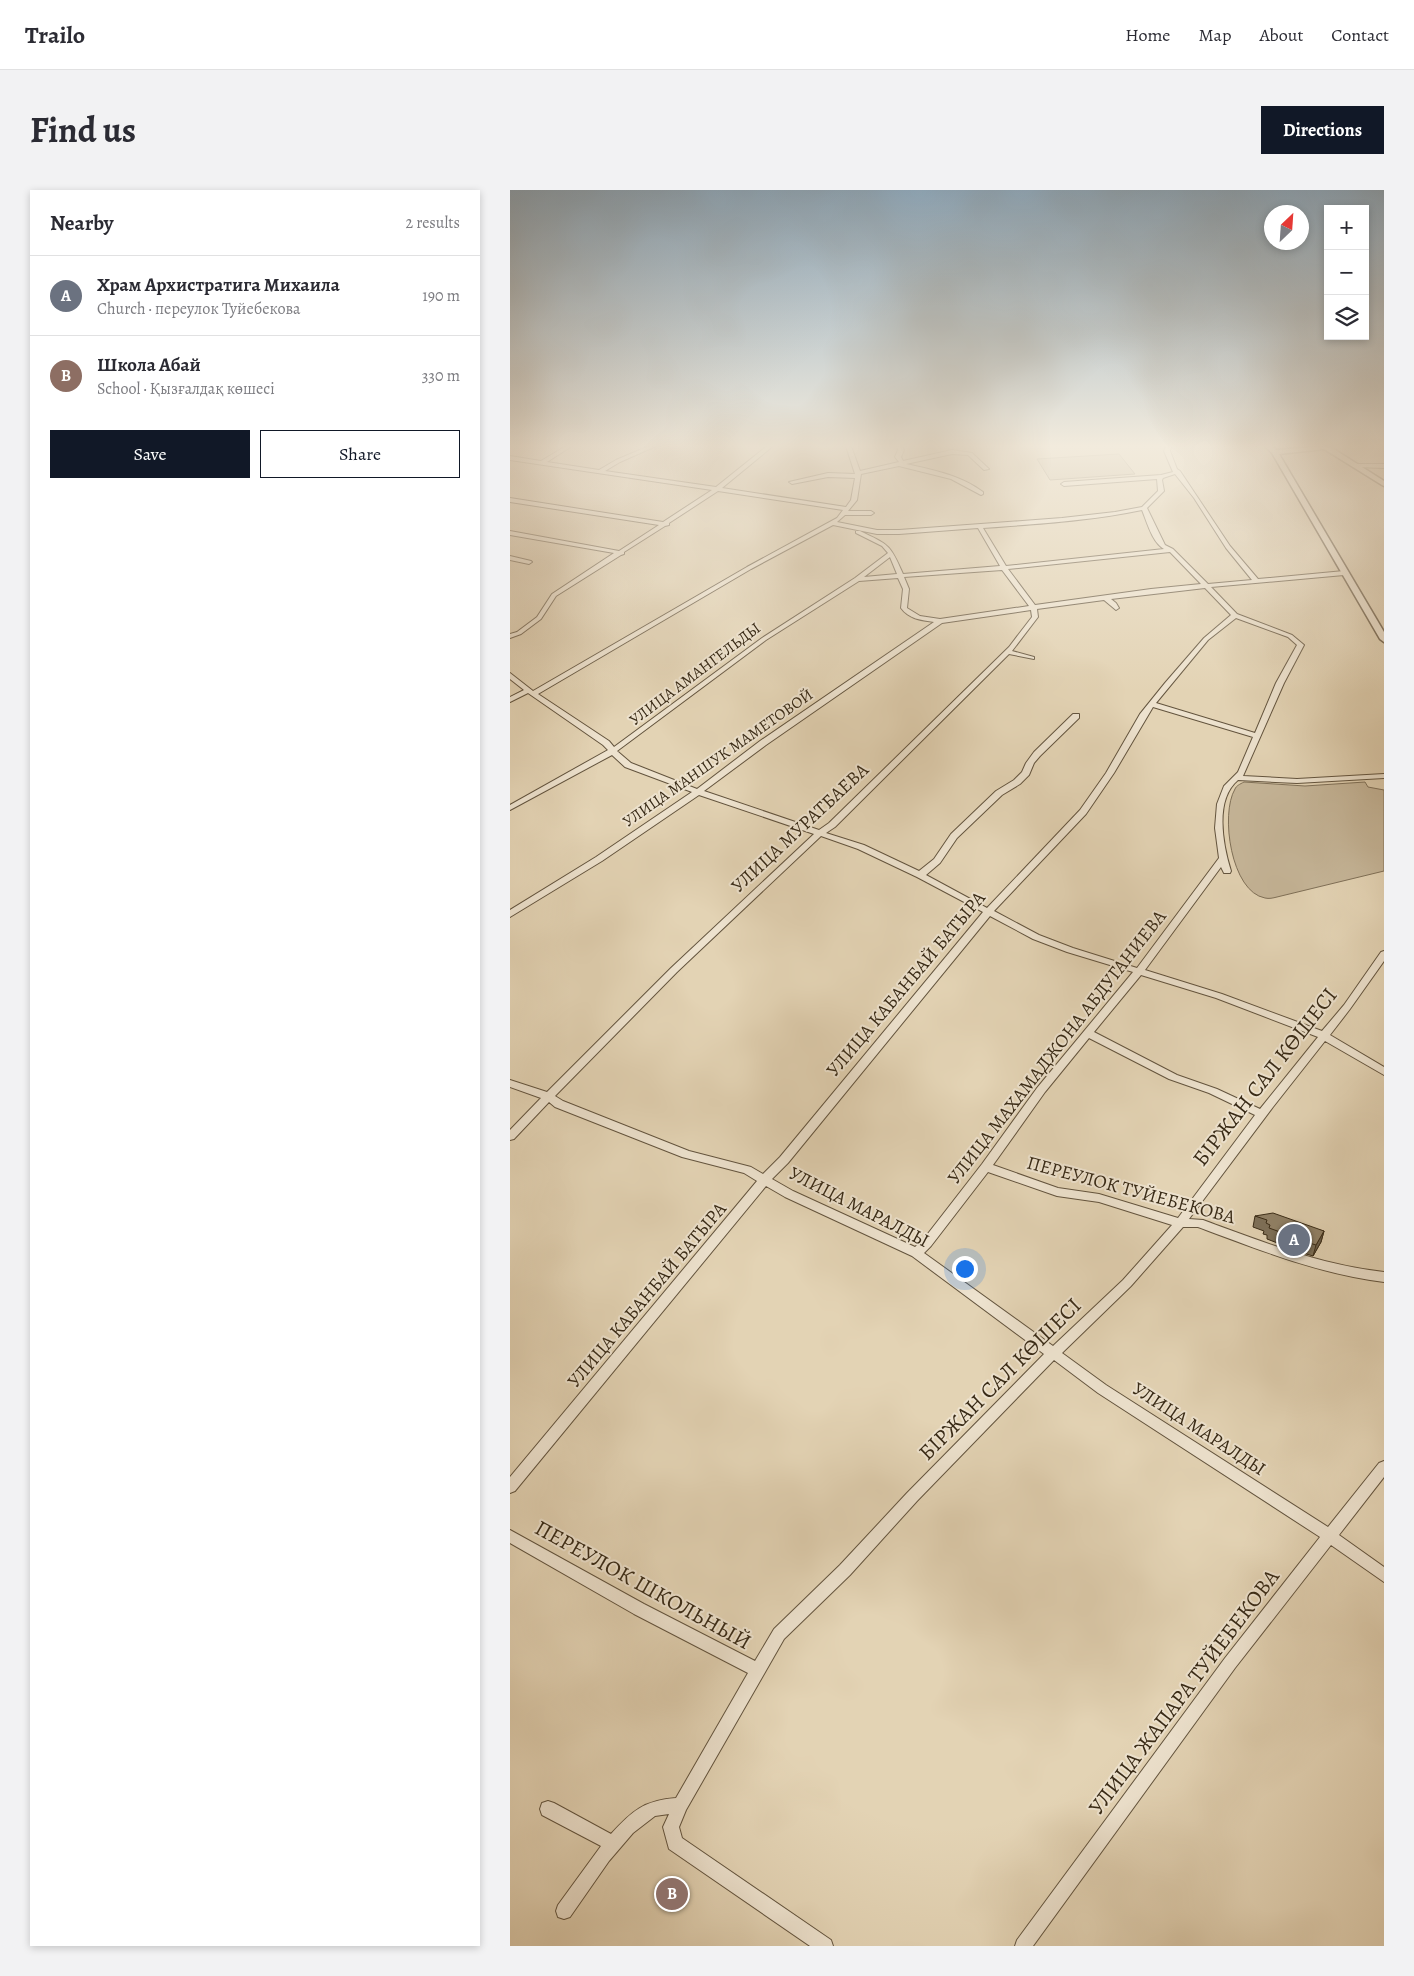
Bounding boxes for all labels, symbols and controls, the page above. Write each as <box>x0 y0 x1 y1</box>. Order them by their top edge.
text: Trailo <box>25 19 85 51</box>
text: Home <box>1125 23 1170 47</box>
text: Map <box>1198 23 1231 47</box>
text: About <box>1259 23 1303 47</box>
text: Contact <box>1331 23 1389 47</box>
text: Find us <box>30 106 136 154</box>
button: Directions <box>1261 106 1384 154</box>
north arrow <box>1264 205 1309 250</box>
map controls <box>1324 205 1369 340</box>
button: + <box>1324 205 1369 250</box>
text: Nearby <box>50 209 113 237</box>
text: 2 results <box>405 212 460 234</box>
button: − <box>1324 250 1369 295</box>
text: Храм Архистратига Михаила <box>97 272 340 298</box>
text: A <box>61 285 71 307</box>
text: 190 m <box>422 285 460 307</box>
button: layers <box>1324 295 1369 340</box>
text: Church · переулок Туйебекова <box>97 298 301 320</box>
text: Школа Абай <box>97 352 201 378</box>
text: B <box>61 365 71 387</box>
text: 330 m <box>422 365 460 387</box>
text: School · Қызғалдақ көшесі <box>97 378 275 400</box>
button: Save <box>50 430 250 478</box>
button: Share <box>260 430 460 478</box>
street label: УЛИЦА АМАНГЕЛЬДЫ <box>625 617 765 731</box>
street label: УЛИЦА МАНШУК МАМЕТОВОЙ <box>618 684 818 832</box>
street label: УЛИЦА МУРАТБАЕВА <box>726 757 875 899</box>
street label: УЛИЦА КАБАНБАЙ БАТЫРА <box>821 885 992 1082</box>
street label: УЛИЦА МАХАМАДЖОНА АБДУГАНИЕВА <box>942 904 1173 1190</box>
street label: БІРЖАН САЛ КӨШЕСІ <box>1186 981 1344 1173</box>
street label: ПЕРЕУЛОК ТУЙЕБЕКОВА <box>1024 1150 1239 1231</box>
street label: УЛИЦА МАРАЛДЫ <box>784 1160 934 1254</box>
street label: УЛИЦА КАБАНБАЙ БАТЫРА <box>562 1196 733 1393</box>
pin: A <box>1278 1221 1310 1259</box>
your location <box>952 1256 978 1282</box>
street label: БІРЖАН САЛ КӨШЕСІ <box>912 1291 1088 1467</box>
street label: УЛИЦА МАРАЛДЫ <box>1127 1376 1271 1482</box>
street label: ПЕРЕУЛОК ШКОЛЬНЫЙ <box>529 1513 757 1657</box>
street label: УЛИЦА ЖАПАРА ТУЙЕБЕКОВА <box>1082 1562 1287 1821</box>
pin: B <box>656 1875 688 1913</box>

